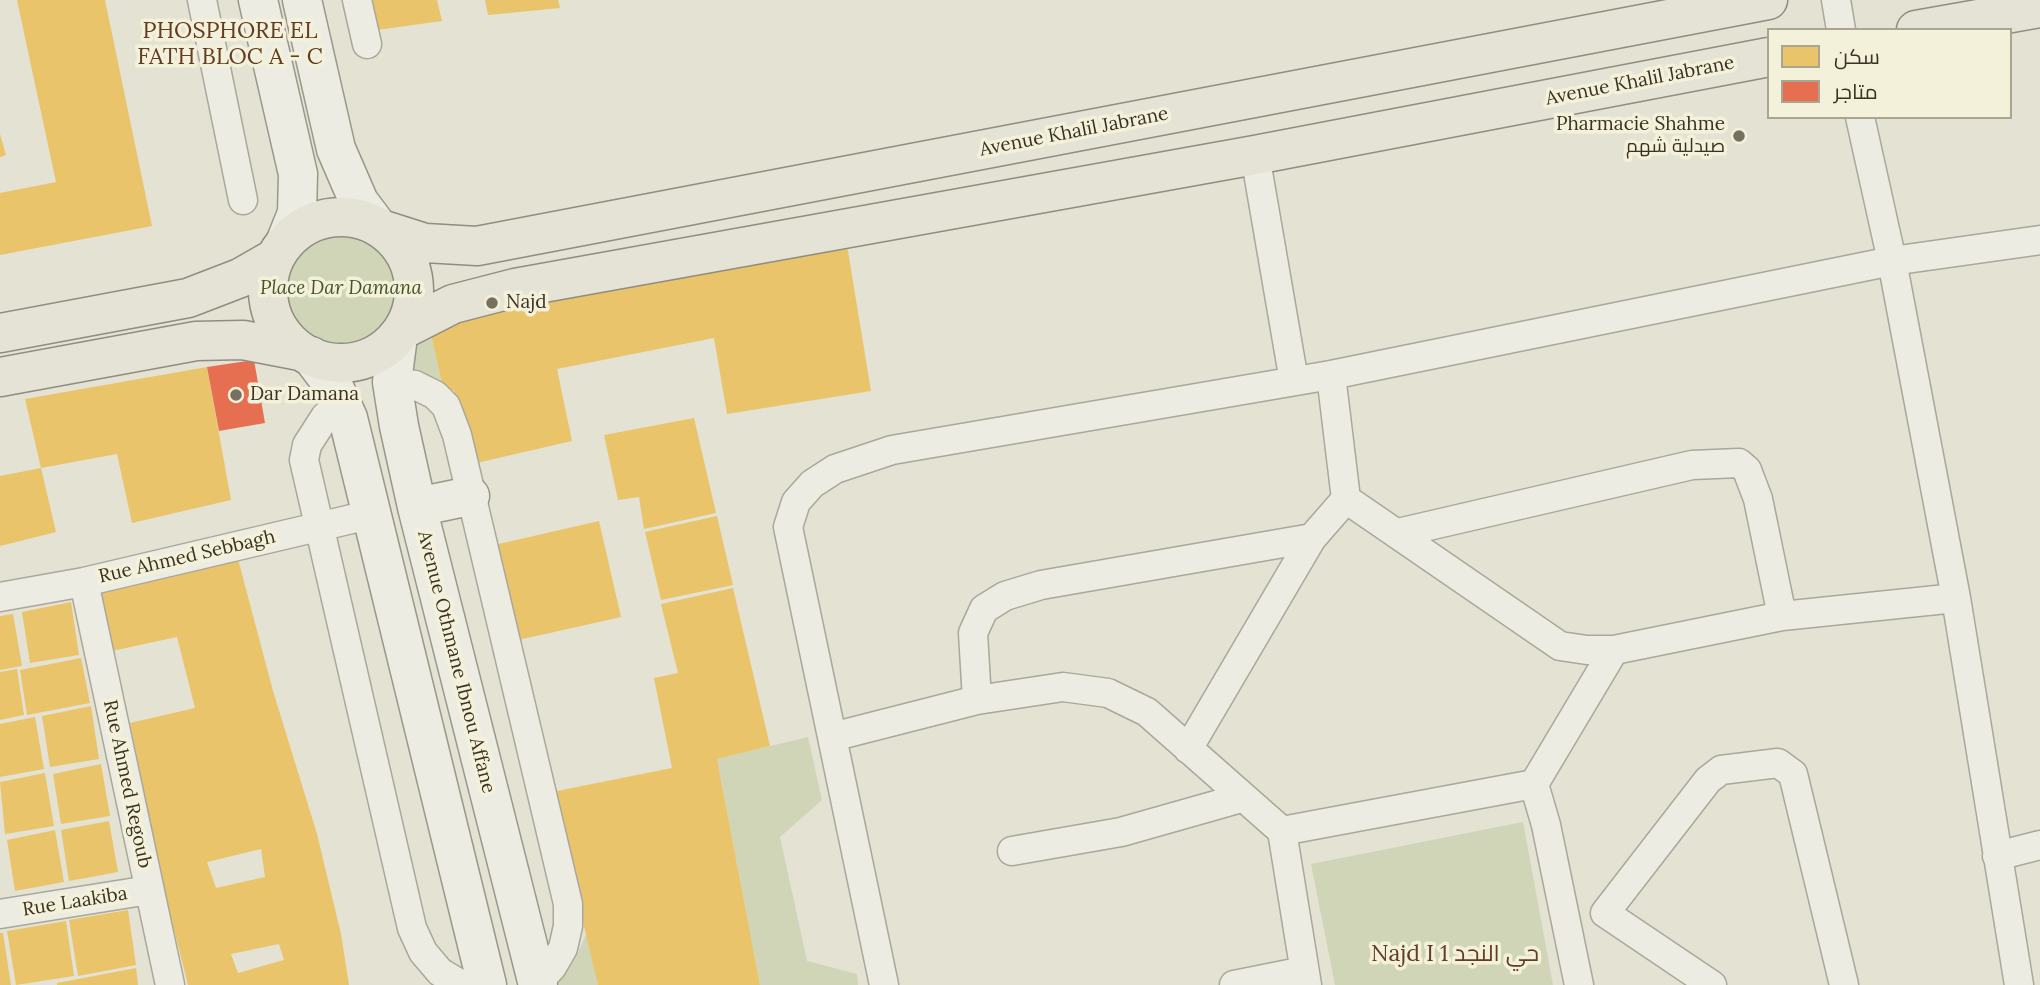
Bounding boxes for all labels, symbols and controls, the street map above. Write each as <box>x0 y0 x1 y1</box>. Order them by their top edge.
district label: PHOSPHORE EL FATH BLOC A - C <box>124 17 336 71</box>
legend <box>1767 28 2012 119</box>
text: سكن <box>1834 43 1880 70</box>
street label: Avenue Khalil Jabrane <box>1544 52 1736 110</box>
text: متاجر <box>1834 78 1878 105</box>
street label: Avenue Khalil Jabrane <box>978 103 1170 161</box>
place label: Pharmacie Shahme صيدلية شهم <box>1556 114 1725 158</box>
marker: Pharmacie Shahme صيدلية شهم <box>1731 128 1747 144</box>
park label: Place Dar Damana <box>260 278 422 300</box>
place label: Najd <box>506 292 547 314</box>
marker: Najd <box>484 295 500 311</box>
place label: Dar Damana <box>250 384 359 406</box>
marker: Dar Damana <box>228 387 244 403</box>
street label: Rue Ahmed Sebbagh <box>96 526 278 588</box>
street label: Avenue Othmane Ibnou Affane <box>412 528 500 796</box>
street label: Rue Ahmed Regoub <box>98 698 156 870</box>
street label: Rue Laakiba <box>21 882 129 922</box>
district label: Najd I حي النجد 1 <box>1371 940 1539 968</box>

